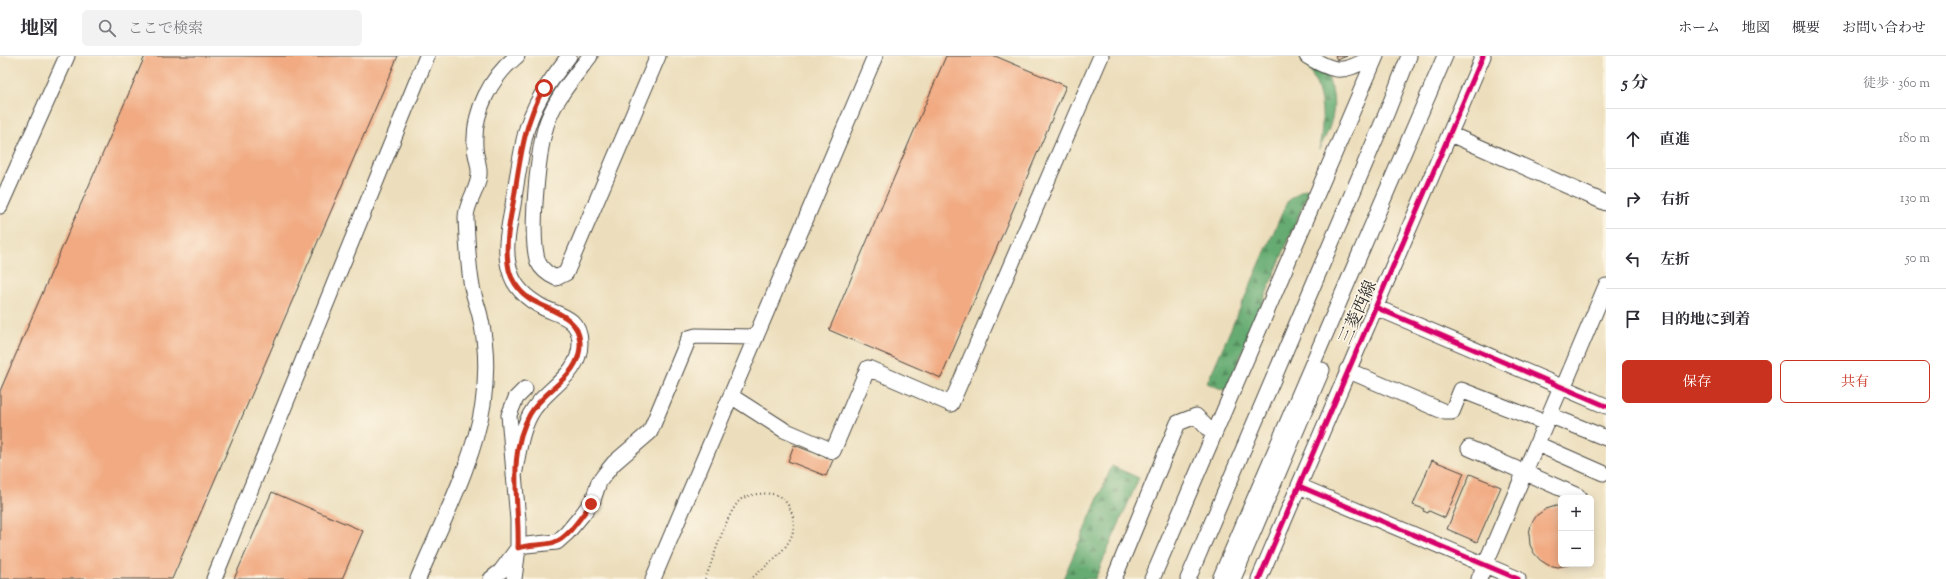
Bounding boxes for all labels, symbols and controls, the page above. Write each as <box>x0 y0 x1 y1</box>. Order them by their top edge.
search box <box>82 10 362 46</box>
text: 地図 <box>20 16 58 43</box>
icon: search <box>96 17 118 39</box>
text: ここで検索 <box>128 19 203 40</box>
text: ホーム <box>1678 19 1720 39</box>
text: 地図 <box>1742 19 1770 39</box>
text: 概要 <box>1792 19 1820 39</box>
text: お問い合わせ <box>1842 19 1926 39</box>
text: 5 分 <box>1622 72 1648 96</box>
text: 徒歩 · 360 m <box>1863 75 1930 93</box>
route start <box>535 79 553 97</box>
icon: ahead <box>1622 128 1644 150</box>
text: 直進 <box>1660 130 1690 151</box>
text: 180 m <box>1899 130 1930 148</box>
icon: right <box>1622 188 1644 210</box>
text: 右折 <box>1660 190 1690 211</box>
text: 130 m <box>1900 190 1930 208</box>
icon: left <box>1622 248 1644 270</box>
text: 左折 <box>1660 250 1690 271</box>
text: 50 m <box>1905 250 1930 268</box>
street label: 三菱西線 <box>1334 277 1384 349</box>
icon: arrive <box>1622 308 1644 330</box>
text: 目的地に到着 <box>1660 310 1750 331</box>
button: 保存 <box>1622 360 1772 403</box>
button: 共有 <box>1780 360 1930 403</box>
route end <box>582 495 600 513</box>
map controls <box>1558 495 1594 567</box>
button: + <box>1558 495 1594 531</box>
button: − <box>1558 531 1594 567</box>

